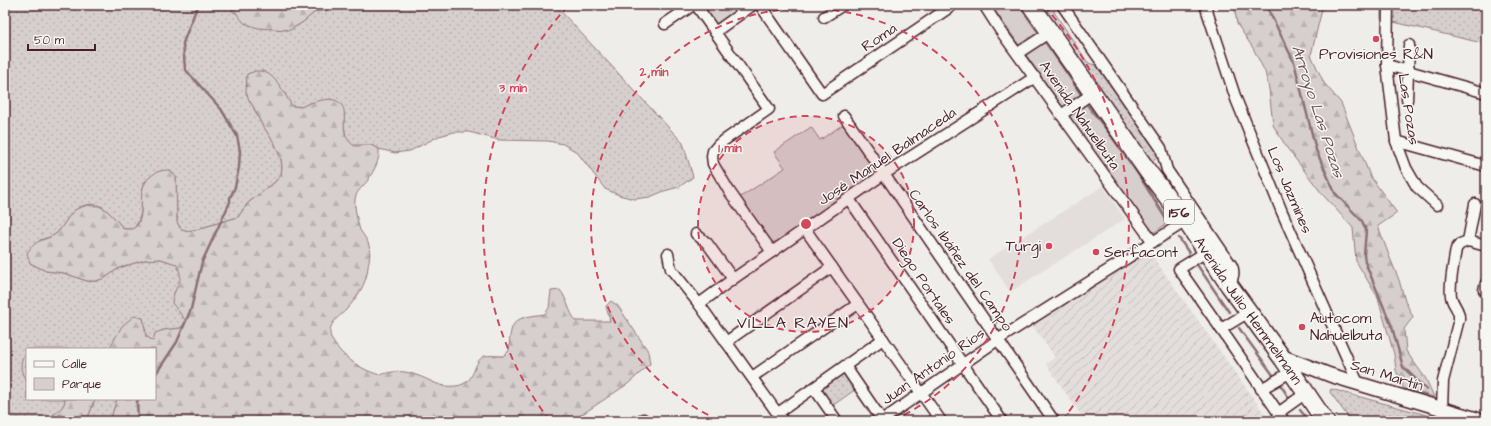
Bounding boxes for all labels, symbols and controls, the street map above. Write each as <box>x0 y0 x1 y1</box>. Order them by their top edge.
street label: Roma <box>857 18 901 57</box>
scale bar <box>28 26 95 52</box>
text: 50 m <box>34 32 65 49</box>
marker: Provisiones R&N <box>1371 34 1381 44</box>
water label: Arroyo Las Pozas <box>1285 42 1350 182</box>
place label: Provisiones R&N <box>1319 44 1433 65</box>
street label: Avenida Nahuelbuta <box>1034 56 1125 174</box>
text: 2 min <box>639 64 668 81</box>
street label: Las Pozas <box>1392 72 1425 147</box>
text: 3 min <box>498 80 527 97</box>
street label: José Manuel Balmaceda <box>814 102 961 211</box>
text: 1 min <box>718 140 742 157</box>
street label: Los Jazmines <box>1262 144 1317 237</box>
street label: Carlos Ibáñez del Campo <box>903 185 1018 336</box>
road number: 156 <box>1164 200 1194 224</box>
centre of rings <box>799 217 813 231</box>
street label: Avenida Julio Hemmelmann <box>1188 233 1308 389</box>
street label: Diego Portales <box>886 234 961 330</box>
place label: Turgi <box>1006 236 1042 258</box>
marker: Turgi <box>1044 241 1054 251</box>
place label: Serfacont <box>1104 242 1178 263</box>
marker: Serfacont <box>1091 247 1101 257</box>
place label: Autocom Nahuelbuta <box>1310 308 1383 346</box>
district label: VILLA RAYEN <box>737 312 849 334</box>
marker: Autocom Nahuelbuta <box>1297 322 1307 332</box>
street label: Juan Antonio Ríos <box>878 323 989 410</box>
legend <box>26 348 156 400</box>
street label: San Martín <box>1348 354 1426 397</box>
text: Calle <box>62 356 87 373</box>
text: Parque <box>62 376 102 393</box>

